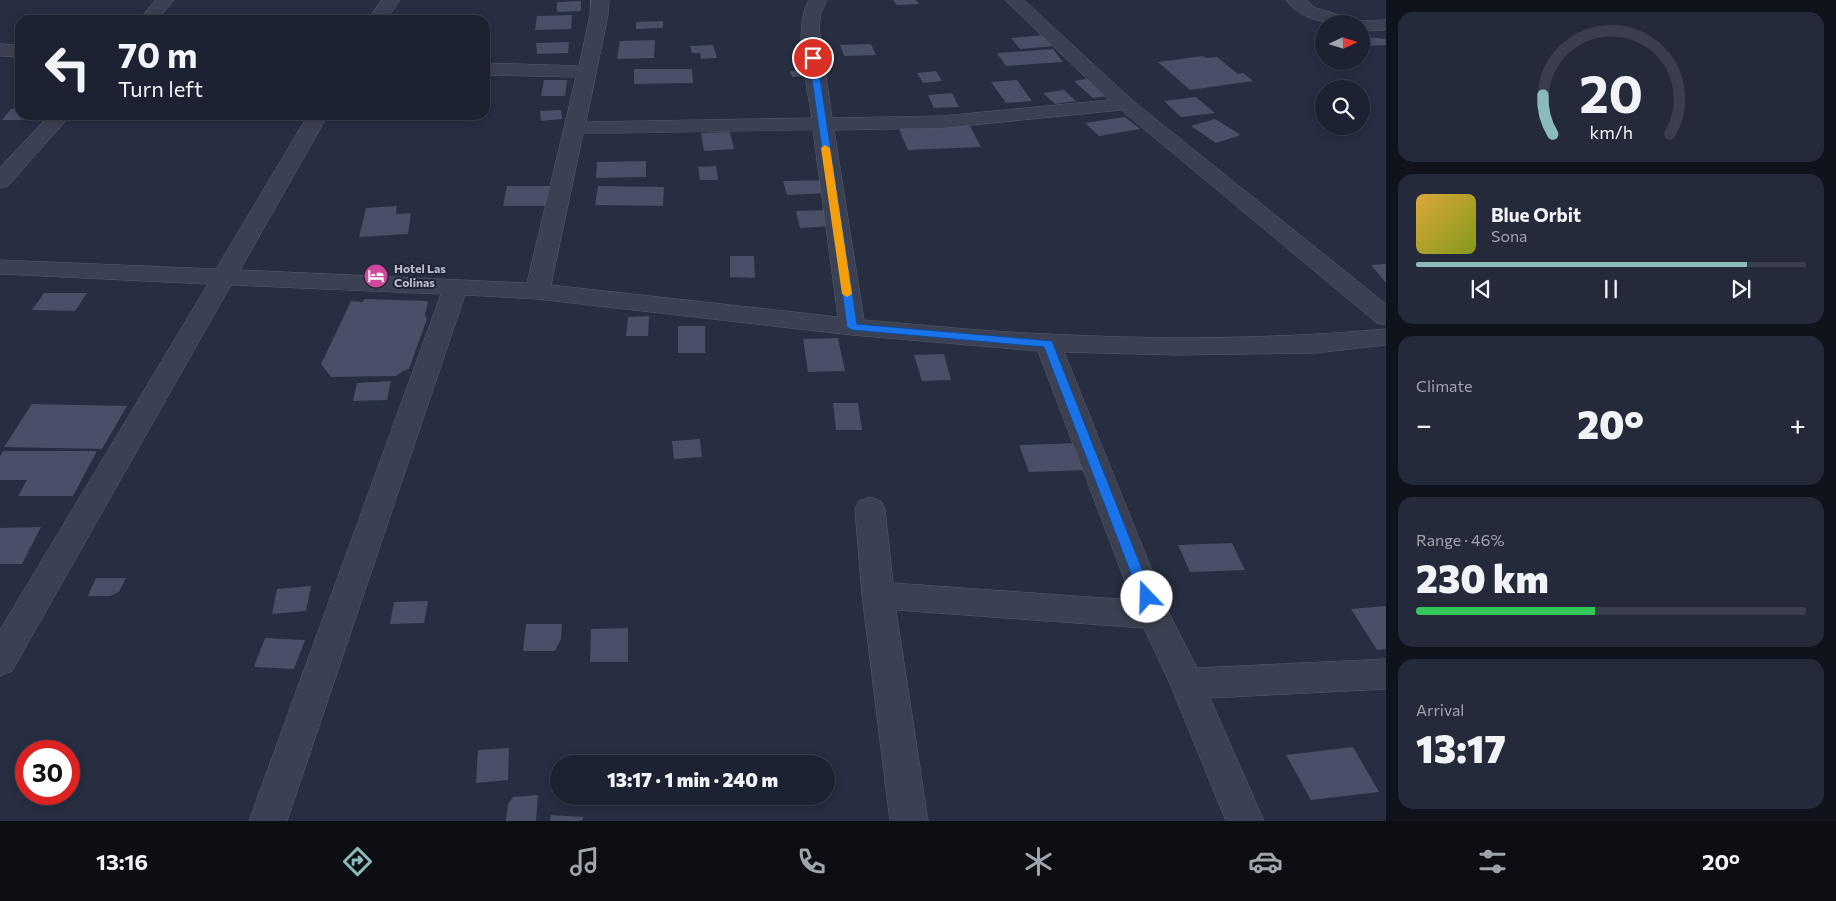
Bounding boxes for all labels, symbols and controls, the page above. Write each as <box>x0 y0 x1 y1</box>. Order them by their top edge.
north arrow <box>1315 15 1370 70</box>
map controls <box>1315 15 1370 135</box>
text: 70 m <box>118 32 198 75</box>
icon: left <box>35 35 100 100</box>
pin <box>792 37 834 79</box>
icon: arrive <box>799 44 827 72</box>
text: 20 <box>1579 60 1643 124</box>
text: Turn left <box>118 75 203 102</box>
button: search <box>1315 80 1370 135</box>
text: km/h <box>1589 121 1633 143</box>
text: Blue Orbit <box>1491 203 1581 226</box>
text: Sona <box>1491 226 1527 245</box>
place label: Hotel Las Colinas <box>394 261 446 289</box>
hotel icon: Hotel Las Colinas <box>363 263 389 289</box>
icon: previous <box>1467 275 1495 303</box>
icon: pause <box>1597 275 1625 303</box>
icon: next <box>1727 275 1755 303</box>
text: Climate <box>1416 376 1472 395</box>
text: 20° <box>1577 400 1644 447</box>
text: − <box>1416 407 1432 441</box>
text: + <box>1790 407 1806 441</box>
text: Range · 46% <box>1416 530 1504 549</box>
text: 230 km <box>1416 554 1549 601</box>
position arrow <box>1120 570 1172 622</box>
text: Arrival <box>1416 700 1464 719</box>
text: 13:17 <box>1416 724 1506 771</box>
speed limit sign: 30 <box>15 740 80 805</box>
text: 13:17 · 1 min · 240 m <box>607 768 778 791</box>
icon: directions <box>340 844 375 879</box>
icon: music <box>567 844 602 879</box>
icon: phone <box>794 844 829 879</box>
icon: climate <box>1021 844 1056 879</box>
icon: car <box>1248 844 1283 879</box>
icon: filters <box>1475 844 1510 879</box>
text: 13:16 <box>96 848 148 875</box>
text: 20° <box>1702 848 1740 875</box>

